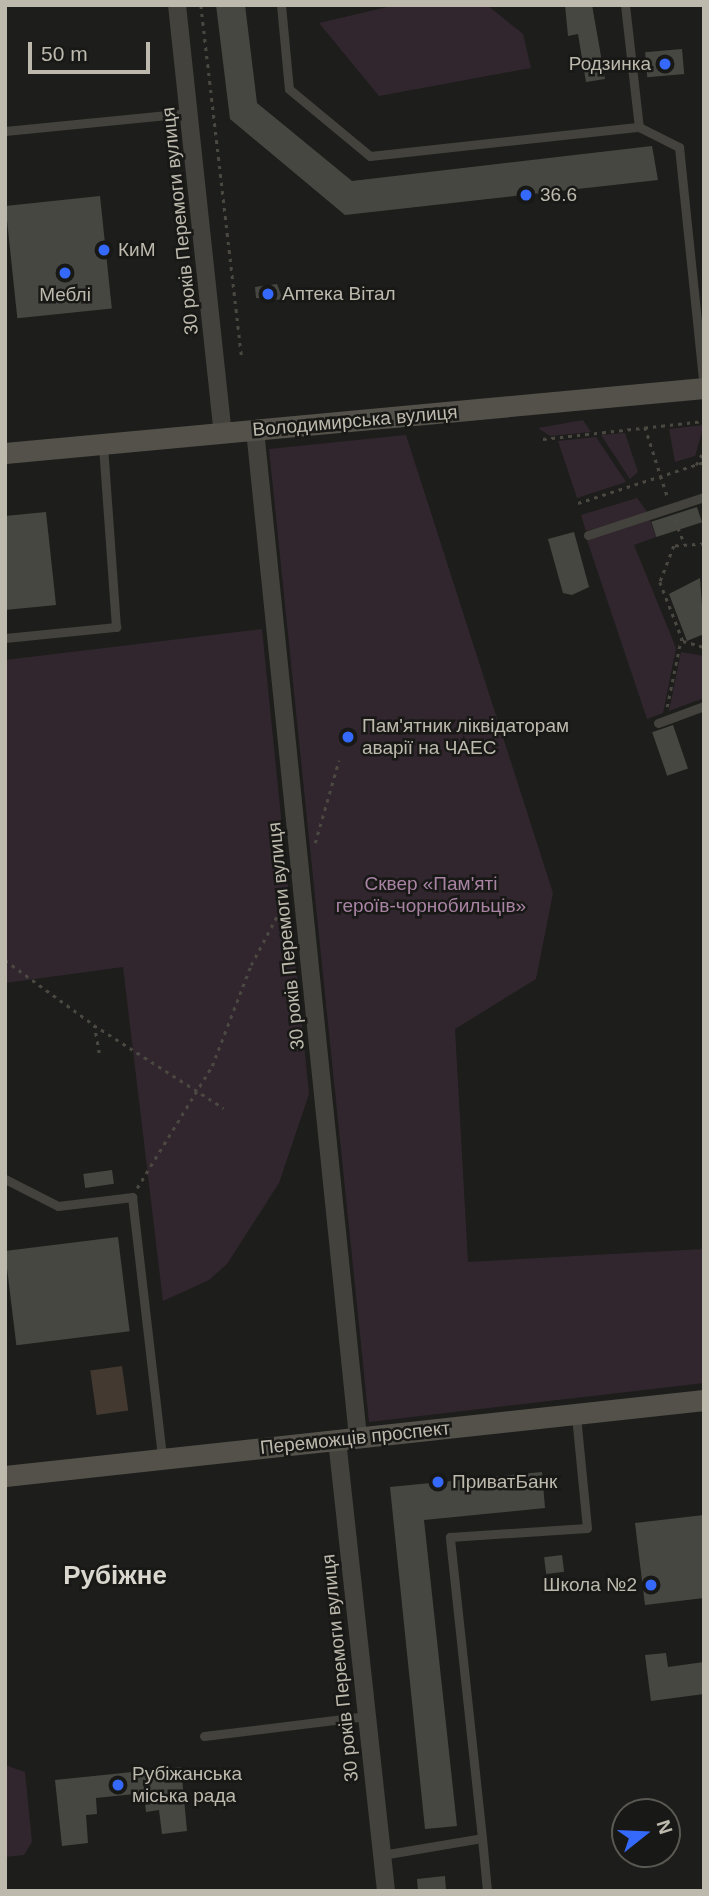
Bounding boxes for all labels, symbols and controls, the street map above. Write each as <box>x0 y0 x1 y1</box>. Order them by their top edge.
scale bar <box>32 28 154 72</box>
text: 50 m <box>41 42 88 65</box>
place label: Родзинка <box>569 53 651 75</box>
marker: Родзинка <box>657 56 673 72</box>
street label: 30 років Перемоги вулиця <box>157 106 203 336</box>
place label: 36.6 <box>540 184 577 206</box>
marker: 36.6 <box>518 187 534 203</box>
place label: КиМ <box>118 239 156 261</box>
marker: КиМ <box>96 242 112 258</box>
marker: Меблі <box>57 265 73 281</box>
place label: Аптека Вітал <box>282 283 396 305</box>
place label: Меблі <box>39 284 91 306</box>
marker: Аптека Вітал <box>260 286 276 302</box>
street label: Володимирська вулиця <box>251 401 459 441</box>
place label: Пам'ятник ліквідаторам аварії на ЧАЕС <box>362 715 569 759</box>
marker: Пам'ятник ліквідаторам аварії на ЧАЕС <box>340 729 356 745</box>
street label: 30 років Перемоги вулиця <box>263 821 309 1051</box>
park label: Сквер «Пам'яті героїв-чорнобильців» <box>336 873 526 917</box>
street label: Переможців проспект <box>259 1417 451 1459</box>
place label: ПриватБанк <box>452 1471 557 1493</box>
marker: ПриватБанк <box>430 1474 446 1490</box>
street label: 30 років Перемоги вулиця <box>317 1553 363 1783</box>
district label: Рубіжне <box>63 1560 167 1592</box>
place label: Школа №2 <box>543 1574 637 1596</box>
marker: Школа №2 <box>643 1577 659 1593</box>
place label: Рубіжанська міська рада <box>132 1763 242 1807</box>
marker: Рубіжанська міська рада <box>110 1777 126 1793</box>
north arrow <box>611 1798 681 1868</box>
text: N <box>652 1817 677 1837</box>

